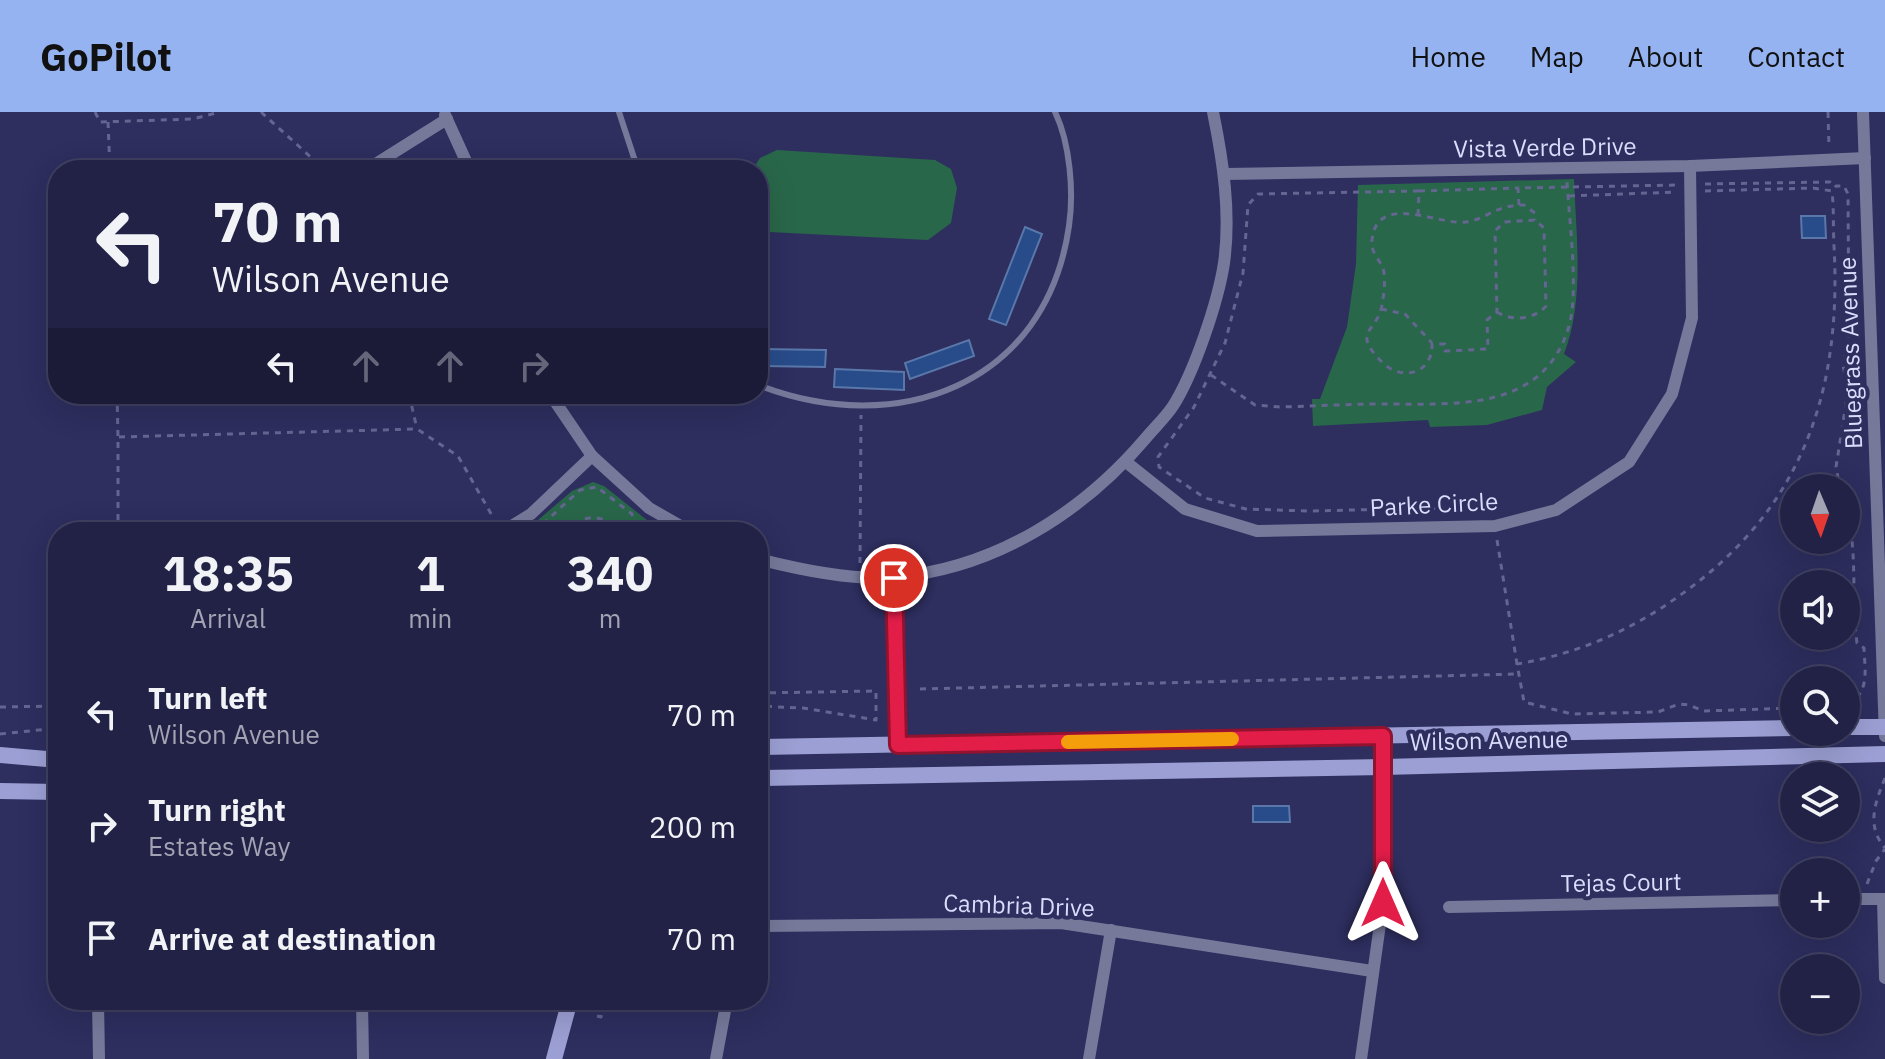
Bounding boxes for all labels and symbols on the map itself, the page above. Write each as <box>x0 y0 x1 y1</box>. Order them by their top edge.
street label: Vista Verde Drive <box>1453 129 1637 165</box>
street label: Bluegrass Avenue <box>1831 256 1869 450</box>
north arrow <box>1780 474 1860 554</box>
street label: Parke Circle <box>1369 485 1499 523</box>
pin <box>860 544 928 612</box>
street label: Wilson Avenue <box>1409 723 1569 757</box>
position arrow <box>1341 861 1425 945</box>
street label: Tejas Court <box>1560 865 1682 899</box>
street label: Cambria Drive <box>943 886 1095 924</box>

